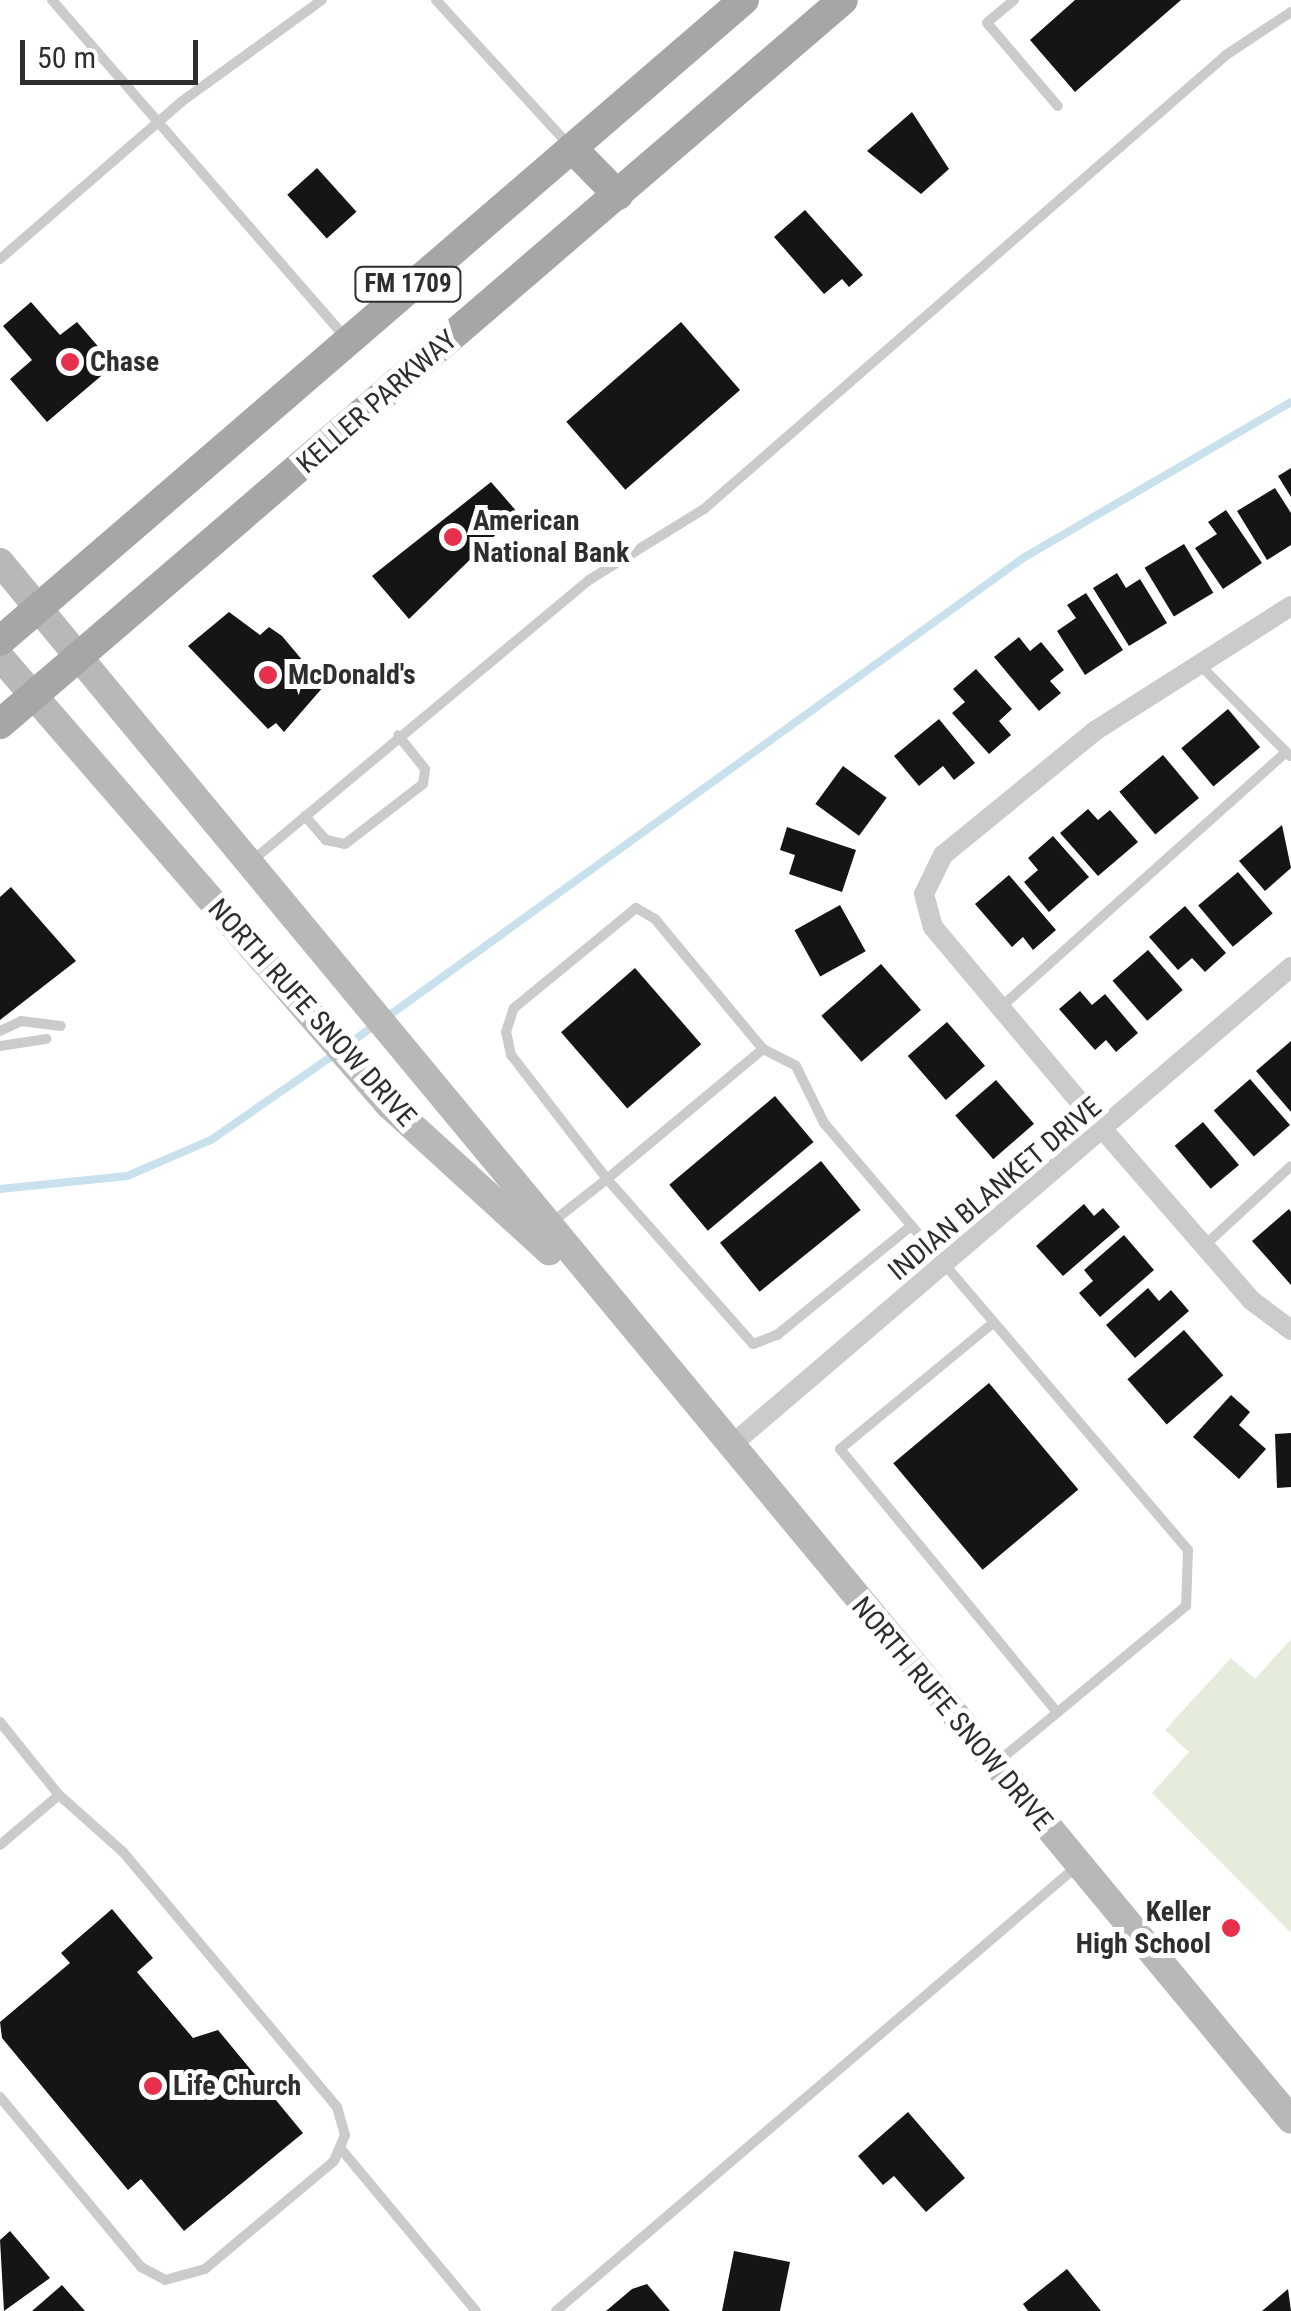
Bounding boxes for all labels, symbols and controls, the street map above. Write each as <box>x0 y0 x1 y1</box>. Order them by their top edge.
scale bar <box>25 20 202 82</box>
text: 50 m <box>37 40 96 75</box>
road number: FM 1709 <box>353 264 463 304</box>
street label: KELLER PARKWAY <box>290 323 464 481</box>
place label: Chase <box>90 345 159 379</box>
marker: Chase <box>59 351 81 373</box>
place label: American National Bank <box>473 504 629 570</box>
marker: American National Bank <box>442 526 464 548</box>
place label: McDonald's <box>288 658 416 692</box>
marker: McDonald's <box>257 664 279 686</box>
street label: NORTH RUFE SNOW DRIVE <box>201 892 423 1134</box>
street label: INDIAN BLANKET DRIVE <box>882 1090 1108 1288</box>
street label: NORTH RUFE SNOW DRIVE <box>844 1590 1060 1838</box>
place label: Keller High School <box>1076 1895 1211 1961</box>
marker: Keller High School <box>1220 1917 1242 1939</box>
place label: Life Church <box>173 2069 301 2103</box>
marker: Life Church <box>142 2075 164 2097</box>

